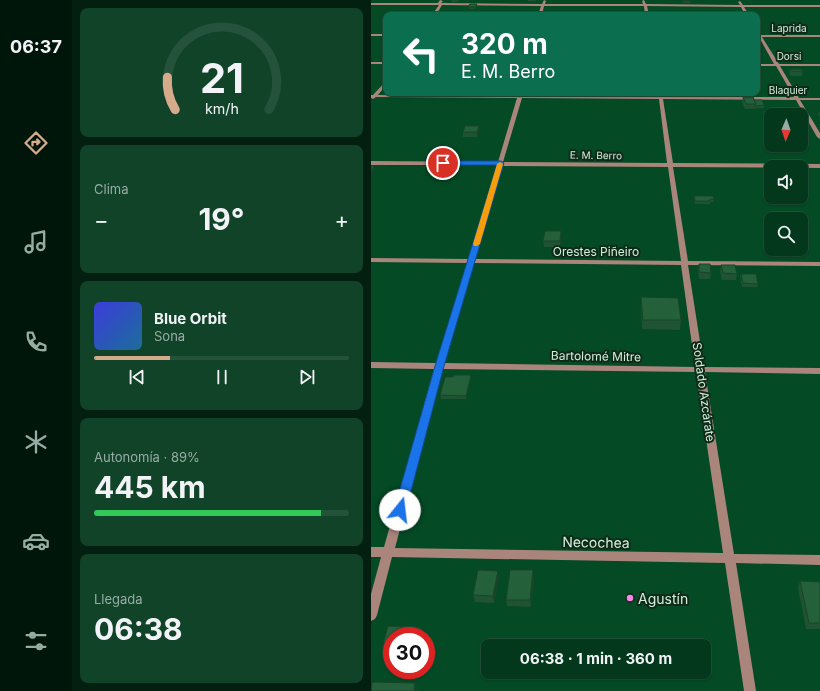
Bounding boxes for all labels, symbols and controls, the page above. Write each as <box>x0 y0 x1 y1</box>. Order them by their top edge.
street label: Laprida <box>771 22 807 34</box>
text: 320 m <box>461 27 548 61</box>
icon: left <box>395 28 447 80</box>
text: 06:37 <box>10 36 62 57</box>
street label: Dorsi <box>777 50 801 62</box>
text: 21 <box>199 53 244 103</box>
text: E. M. Berro <box>461 61 555 82</box>
street label: Blaquier <box>769 84 808 96</box>
text: km/h <box>205 100 238 117</box>
north arrow <box>764 108 808 152</box>
map controls <box>764 108 808 256</box>
icon: directions <box>22 129 50 157</box>
pin <box>426 146 460 180</box>
street label: E. M. Berro <box>570 149 622 161</box>
icon: arrive <box>432 152 454 174</box>
button: sound <box>764 160 808 204</box>
text: Clima <box>94 181 128 197</box>
text: 19° <box>198 201 245 237</box>
text: − <box>94 207 109 233</box>
text: + <box>334 207 349 233</box>
button: search <box>764 212 808 256</box>
icon: music <box>22 228 50 256</box>
street label: Orestes Piñeiro <box>553 244 639 259</box>
text: Blue Orbit <box>154 309 227 328</box>
icon: phone <box>22 328 50 356</box>
text: Sona <box>154 328 185 344</box>
street label: Soldado Azcárate <box>690 341 718 443</box>
street label: Bartolomé Mitre <box>551 348 641 364</box>
icon: previous <box>126 366 148 388</box>
icon: pause <box>211 366 233 388</box>
icon: next <box>296 366 318 388</box>
icon: climate <box>22 428 50 456</box>
text: Autonomía · 89% <box>94 449 200 465</box>
text: 445 km <box>94 469 206 505</box>
position arrow <box>379 489 421 531</box>
icon: car <box>22 527 50 555</box>
street label: Necochea <box>562 533 630 551</box>
place label: Agustín <box>638 590 688 607</box>
text: Llegada <box>94 591 143 607</box>
marker: Agustín <box>625 593 635 603</box>
text: 06:38 <box>94 611 183 647</box>
icon: filters <box>22 627 50 655</box>
speed limit sign: 30 <box>383 627 435 679</box>
text: 06:38 · 1 min · 360 m <box>520 649 672 668</box>

